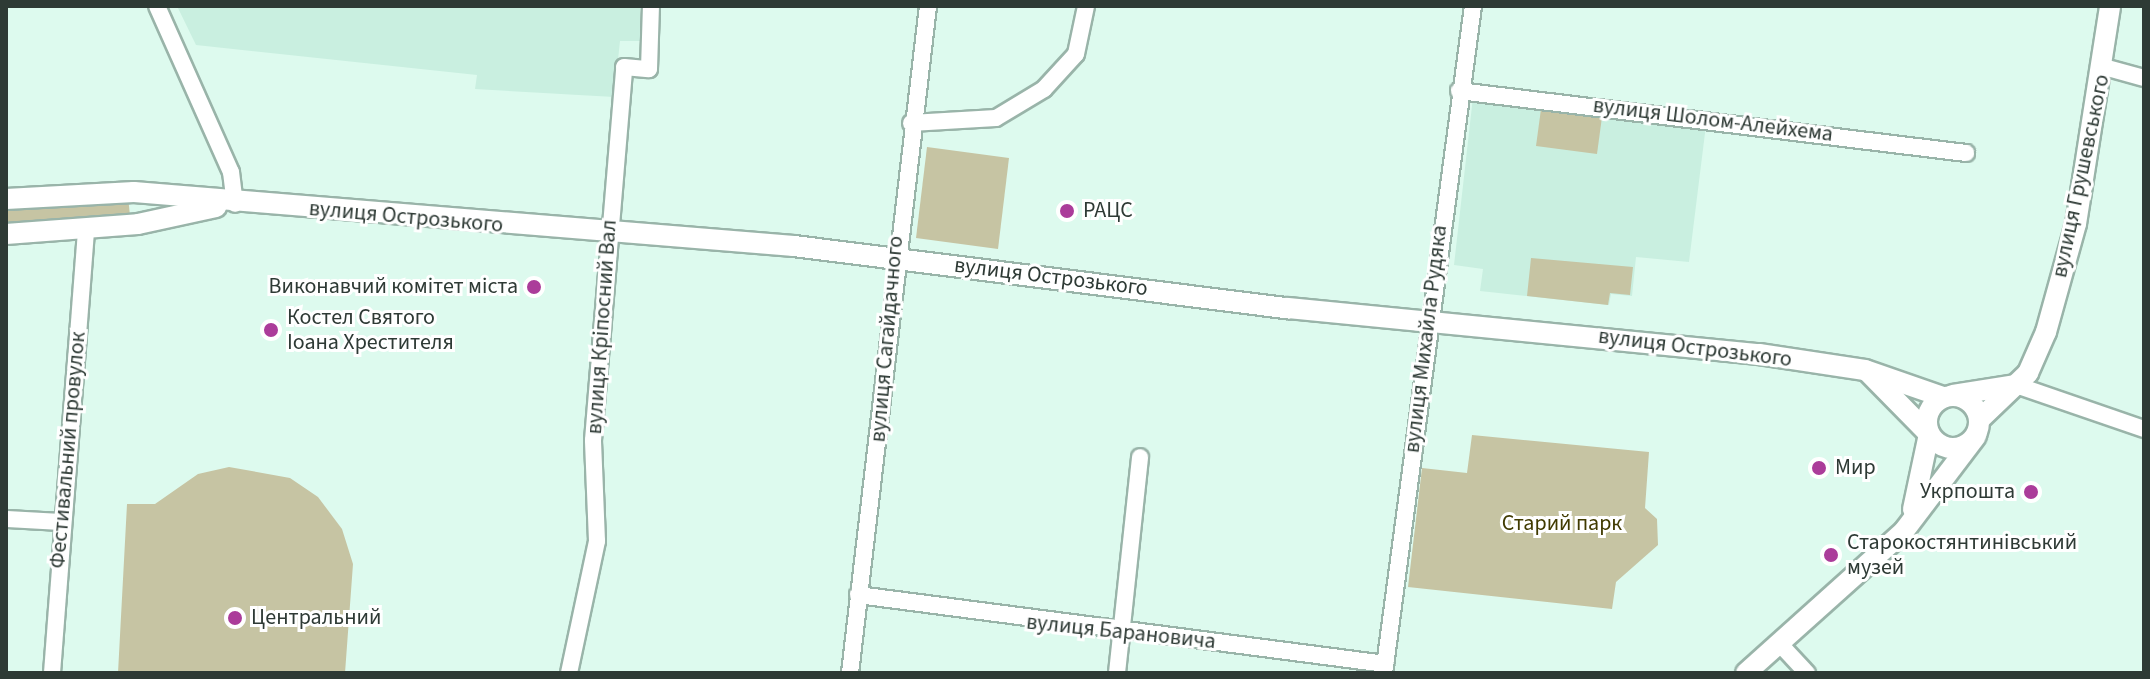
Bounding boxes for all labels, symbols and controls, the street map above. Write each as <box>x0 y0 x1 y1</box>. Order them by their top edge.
street label: вулиця Грушевського <box>2047 72 2115 280</box>
street label: вулиця Шолом-Алейхема <box>1591 92 1835 148</box>
street label: вулиця Острозького <box>308 195 504 239</box>
place label: РАЦС <box>1083 198 1133 224</box>
marker: РАЦС <box>1058 202 1076 220</box>
street label: вулиця Кріпосний Вал <box>581 219 623 435</box>
street label: вулиця Михайла Рудяка <box>1399 224 1453 454</box>
street label: вулиця Сагайдачного <box>865 235 909 443</box>
street label: вулиця Острозького <box>953 252 1149 302</box>
place label: Виконавчий комітет міста <box>269 274 518 300</box>
marker: Виконавчий комітет міста <box>525 278 543 296</box>
place label: Костел Святого Іоана Хрестителя <box>287 304 454 356</box>
marker: Костел Святого Іоана Хрестителя <box>262 321 280 339</box>
street label: вулиця Острозького <box>1597 323 1793 373</box>
street label: Фестивальний провулок <box>44 330 92 570</box>
place label: Мир <box>1835 455 1876 481</box>
marker: Мир <box>1810 459 1828 477</box>
place label: Укрпошта <box>1920 479 2015 505</box>
marker: Укрпошта <box>2022 483 2040 501</box>
park label: Старий парк <box>1502 511 1622 537</box>
place label: Старокостянтинівський музей <box>1847 529 2077 580</box>
marker: Старокостянтинівський музей <box>1822 546 1840 564</box>
place label: Центральний <box>251 605 381 631</box>
marker: Центральний <box>226 609 244 627</box>
street label: вулиця Барановича <box>1025 609 1217 655</box>

